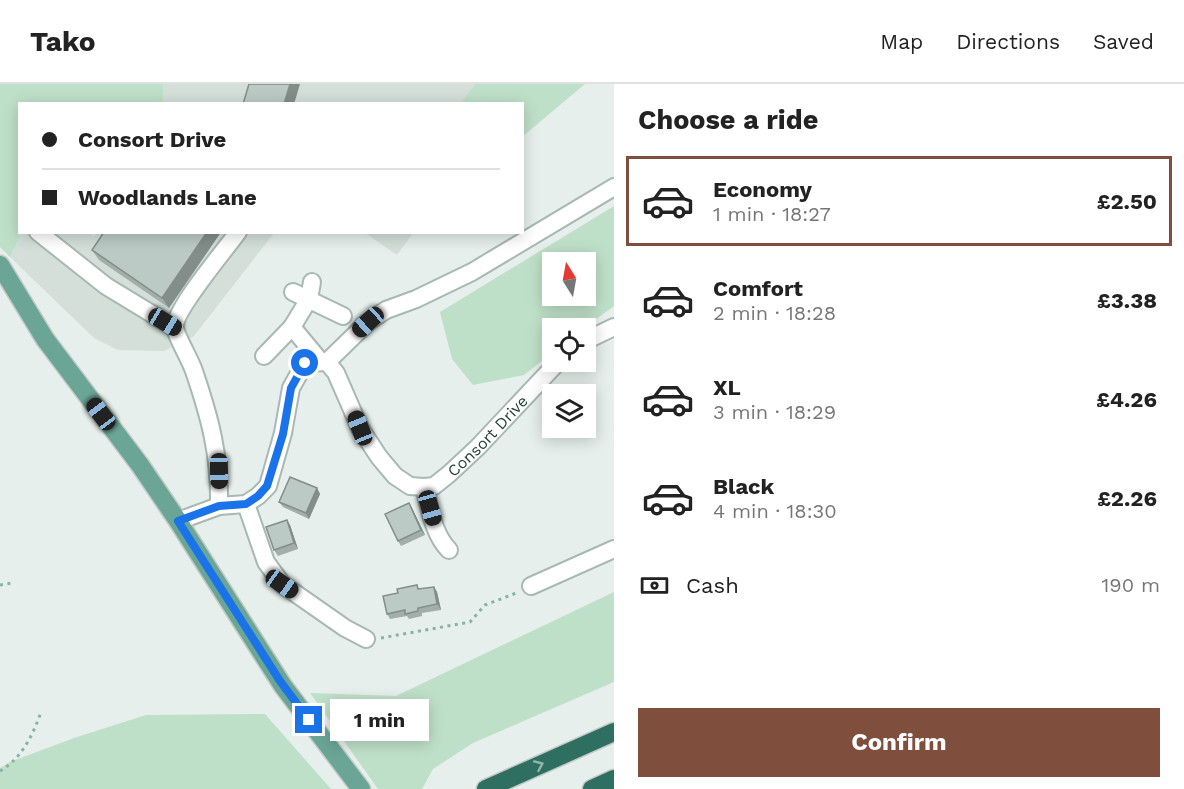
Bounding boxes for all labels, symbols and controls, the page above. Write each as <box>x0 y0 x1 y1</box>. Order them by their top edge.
text: Tako <box>30 25 95 58</box>
text: Map <box>880 29 923 54</box>
text: Directions <box>956 29 1060 54</box>
text: Saved <box>1093 29 1154 54</box>
text: Choose a ride <box>638 104 818 136</box>
text: Consort Drive <box>78 127 226 152</box>
icon: car <box>641 174 695 228</box>
text: Economy <box>713 177 812 202</box>
text: Woodlands Lane <box>78 185 257 210</box>
text: £2.50 <box>1097 189 1157 214</box>
text: 1 min · 18:27 <box>713 202 831 226</box>
north arrow <box>542 252 596 306</box>
map controls <box>542 252 596 438</box>
icon: car <box>641 273 695 327</box>
text: Comfort <box>713 276 803 301</box>
text: £3.38 <box>1097 288 1157 313</box>
text: 2 min · 18:28 <box>713 301 836 325</box>
car <box>349 303 387 341</box>
car <box>145 305 185 339</box>
button: locate <box>542 318 596 372</box>
route start <box>291 349 318 376</box>
icon: car <box>641 372 695 426</box>
text: XL <box>713 375 741 400</box>
button: layers <box>542 384 596 438</box>
text: £4.26 <box>1096 387 1157 412</box>
street label: Consort Drive <box>443 391 531 480</box>
car <box>83 394 119 434</box>
text: 3 min · 18:29 <box>713 400 836 424</box>
car <box>345 408 375 448</box>
car <box>210 453 228 489</box>
icon: car <box>641 471 695 525</box>
text: Black <box>713 474 774 499</box>
text: £2.26 <box>1097 486 1157 511</box>
car <box>416 488 444 528</box>
text: 4 min · 18:30 <box>713 499 837 523</box>
car <box>262 566 302 602</box>
icon: cash <box>638 569 671 602</box>
text: Cash <box>686 573 739 598</box>
text: 190 m <box>1102 573 1160 597</box>
callout: 1 min <box>330 699 429 741</box>
route end <box>295 706 322 733</box>
text: 1 min <box>354 708 405 732</box>
button: Confirm <box>638 708 1160 777</box>
one-way arrow <box>533 761 544 773</box>

